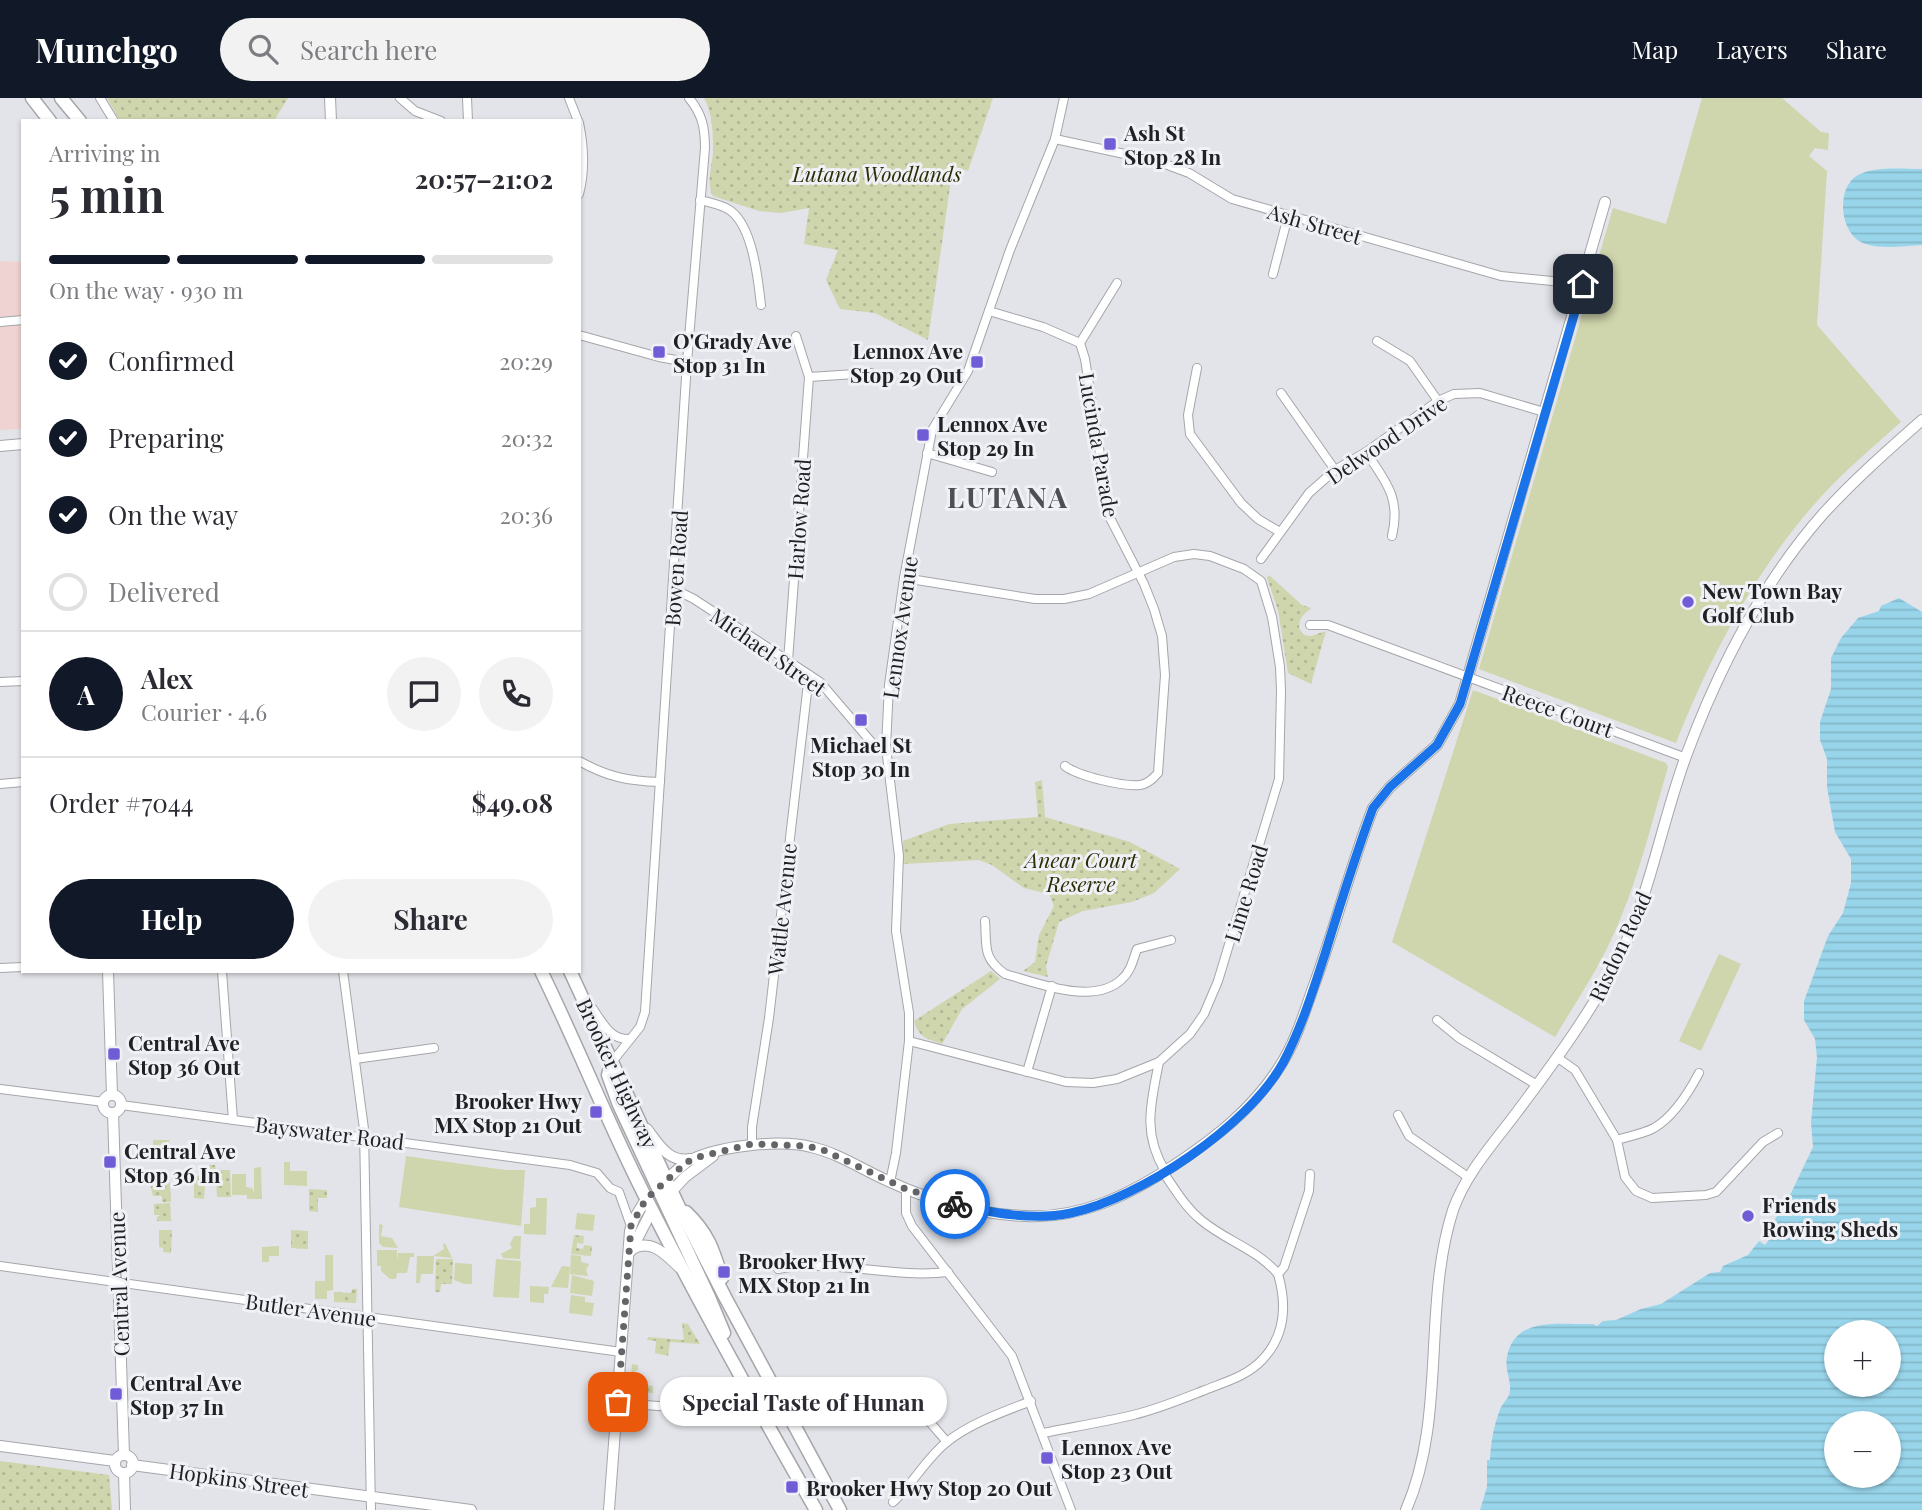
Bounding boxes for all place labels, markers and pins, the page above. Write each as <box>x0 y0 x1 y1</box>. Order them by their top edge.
place label: Ash St Stop 28 In <box>1123 118 1221 170</box>
marker: Ash St Stop 28 In <box>1102 136 1118 152</box>
pin <box>1553 254 1613 314</box>
place label: O'Grady Ave Stop 31 In <box>673 326 792 378</box>
place label: Lennox Ave Stop 29 Out <box>850 336 964 388</box>
marker: O'Grady Ave Stop 31 In <box>651 344 667 360</box>
marker: Lennox Ave Stop 29 Out <box>969 354 985 370</box>
place label: Lennox Ave Stop 29 In <box>937 409 1048 461</box>
marker: Lennox Ave Stop 29 In <box>915 427 931 443</box>
place label: New Town Bay Golf Club <box>1702 576 1842 628</box>
marker: New Town Bay Golf Club <box>1680 594 1696 610</box>
marker: Michael St Stop 30 In <box>853 712 869 728</box>
place label: Michael St Stop 30 In <box>810 730 913 782</box>
place label: Central Ave Stop 36 Out <box>128 1028 241 1080</box>
marker: Central Ave Stop 36 Out <box>106 1046 122 1062</box>
place label: Brooker Hwy MX Stop 21 Out <box>434 1086 583 1138</box>
marker: Brooker Hwy MX Stop 21 Out <box>588 1104 604 1120</box>
place label: Central Ave Stop 36 In <box>124 1136 236 1188</box>
marker: Central Ave Stop 36 In <box>102 1154 118 1170</box>
place label: Friends Rowing Sheds <box>1762 1190 1898 1242</box>
marker: Friends Rowing Sheds <box>1740 1208 1756 1224</box>
place label: Brooker Hwy MX Stop 21 In <box>738 1246 870 1298</box>
marker: Brooker Hwy MX Stop 21 In <box>716 1264 732 1280</box>
place label: Central Ave Stop 37 In <box>130 1368 242 1420</box>
pin <box>588 1372 648 1432</box>
callout: Special Taste of Hunan <box>660 1378 947 1426</box>
marker: Central Ave Stop 37 In <box>108 1386 124 1402</box>
place label: Lennox Ave Stop 23 Out <box>1061 1432 1173 1484</box>
marker: Lennox Ave Stop 23 Out <box>1039 1450 1055 1466</box>
place label: Brooker Hwy Stop 20 Out <box>806 1473 1053 1501</box>
marker: Brooker Hwy Stop 20 Out <box>784 1479 800 1495</box>

